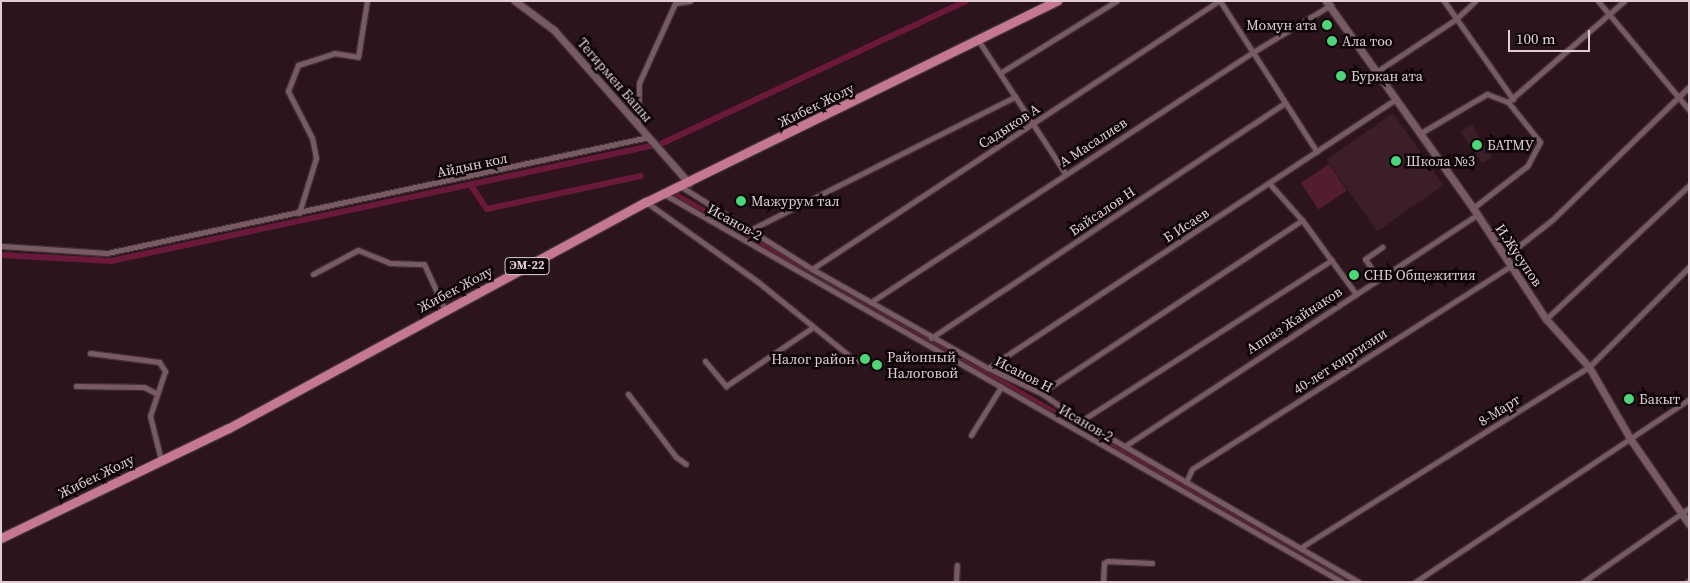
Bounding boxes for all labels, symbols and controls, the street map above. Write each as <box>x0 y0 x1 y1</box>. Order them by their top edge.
place label: Момун ата <box>1246 17 1317 33</box>
marker: Момун ата <box>1321 19 1333 31</box>
scale bar <box>1510 20 1592 52</box>
text: 100 m <box>1516 28 1556 49</box>
place label: Ала тоо <box>1342 33 1393 49</box>
street label: Тегирмен Башы <box>574 35 656 125</box>
marker: Ала тоо <box>1326 35 1338 47</box>
place label: Буркан ата <box>1351 68 1423 84</box>
marker: Буркан ата <box>1335 70 1347 82</box>
street label: Жибек Жолу <box>775 79 857 131</box>
street label: Садыков А <box>975 100 1043 152</box>
street label: А Масалиев <box>1056 114 1130 170</box>
place label: БАТМУ <box>1487 137 1534 153</box>
marker: БАТМУ <box>1471 139 1483 151</box>
street label: Айдын кол <box>435 149 509 181</box>
place label: Школа №3 <box>1406 153 1475 169</box>
marker: Школа №3 <box>1390 155 1402 167</box>
street label: Байсалов Н <box>1066 183 1138 239</box>
place label: Мажурум тал <box>751 193 840 209</box>
marker: Мажурум тал <box>735 195 747 207</box>
street label: Исанов-2 <box>705 200 765 244</box>
street label: Б Исаев <box>1160 204 1212 246</box>
street label: И.Жусупов <box>1492 220 1546 290</box>
road number: ЭМ-22 <box>504 256 550 276</box>
street label: Жибек Жолу <box>415 262 495 316</box>
place label: СНБ Общежития <box>1364 267 1476 283</box>
marker: СНБ Общежития <box>1348 269 1360 281</box>
street label: Аппаз Жайнаков <box>1243 283 1345 357</box>
street label: 40-лет киргизии <box>1290 324 1390 398</box>
place label: Районный Налоговой <box>887 349 958 382</box>
place label: Налог район <box>771 351 855 367</box>
street label: Исанов Н <box>992 352 1056 396</box>
marker: Налог район <box>859 353 871 365</box>
marker: Районный Налоговой <box>871 359 883 371</box>
street label: 8-Март <box>1475 391 1523 429</box>
place label: Бакыт <box>1639 391 1680 407</box>
marker: Бакыт <box>1623 393 1635 405</box>
street label: Исанов-2 <box>1056 401 1116 445</box>
street label: Жибек Жолу <box>55 450 137 502</box>

